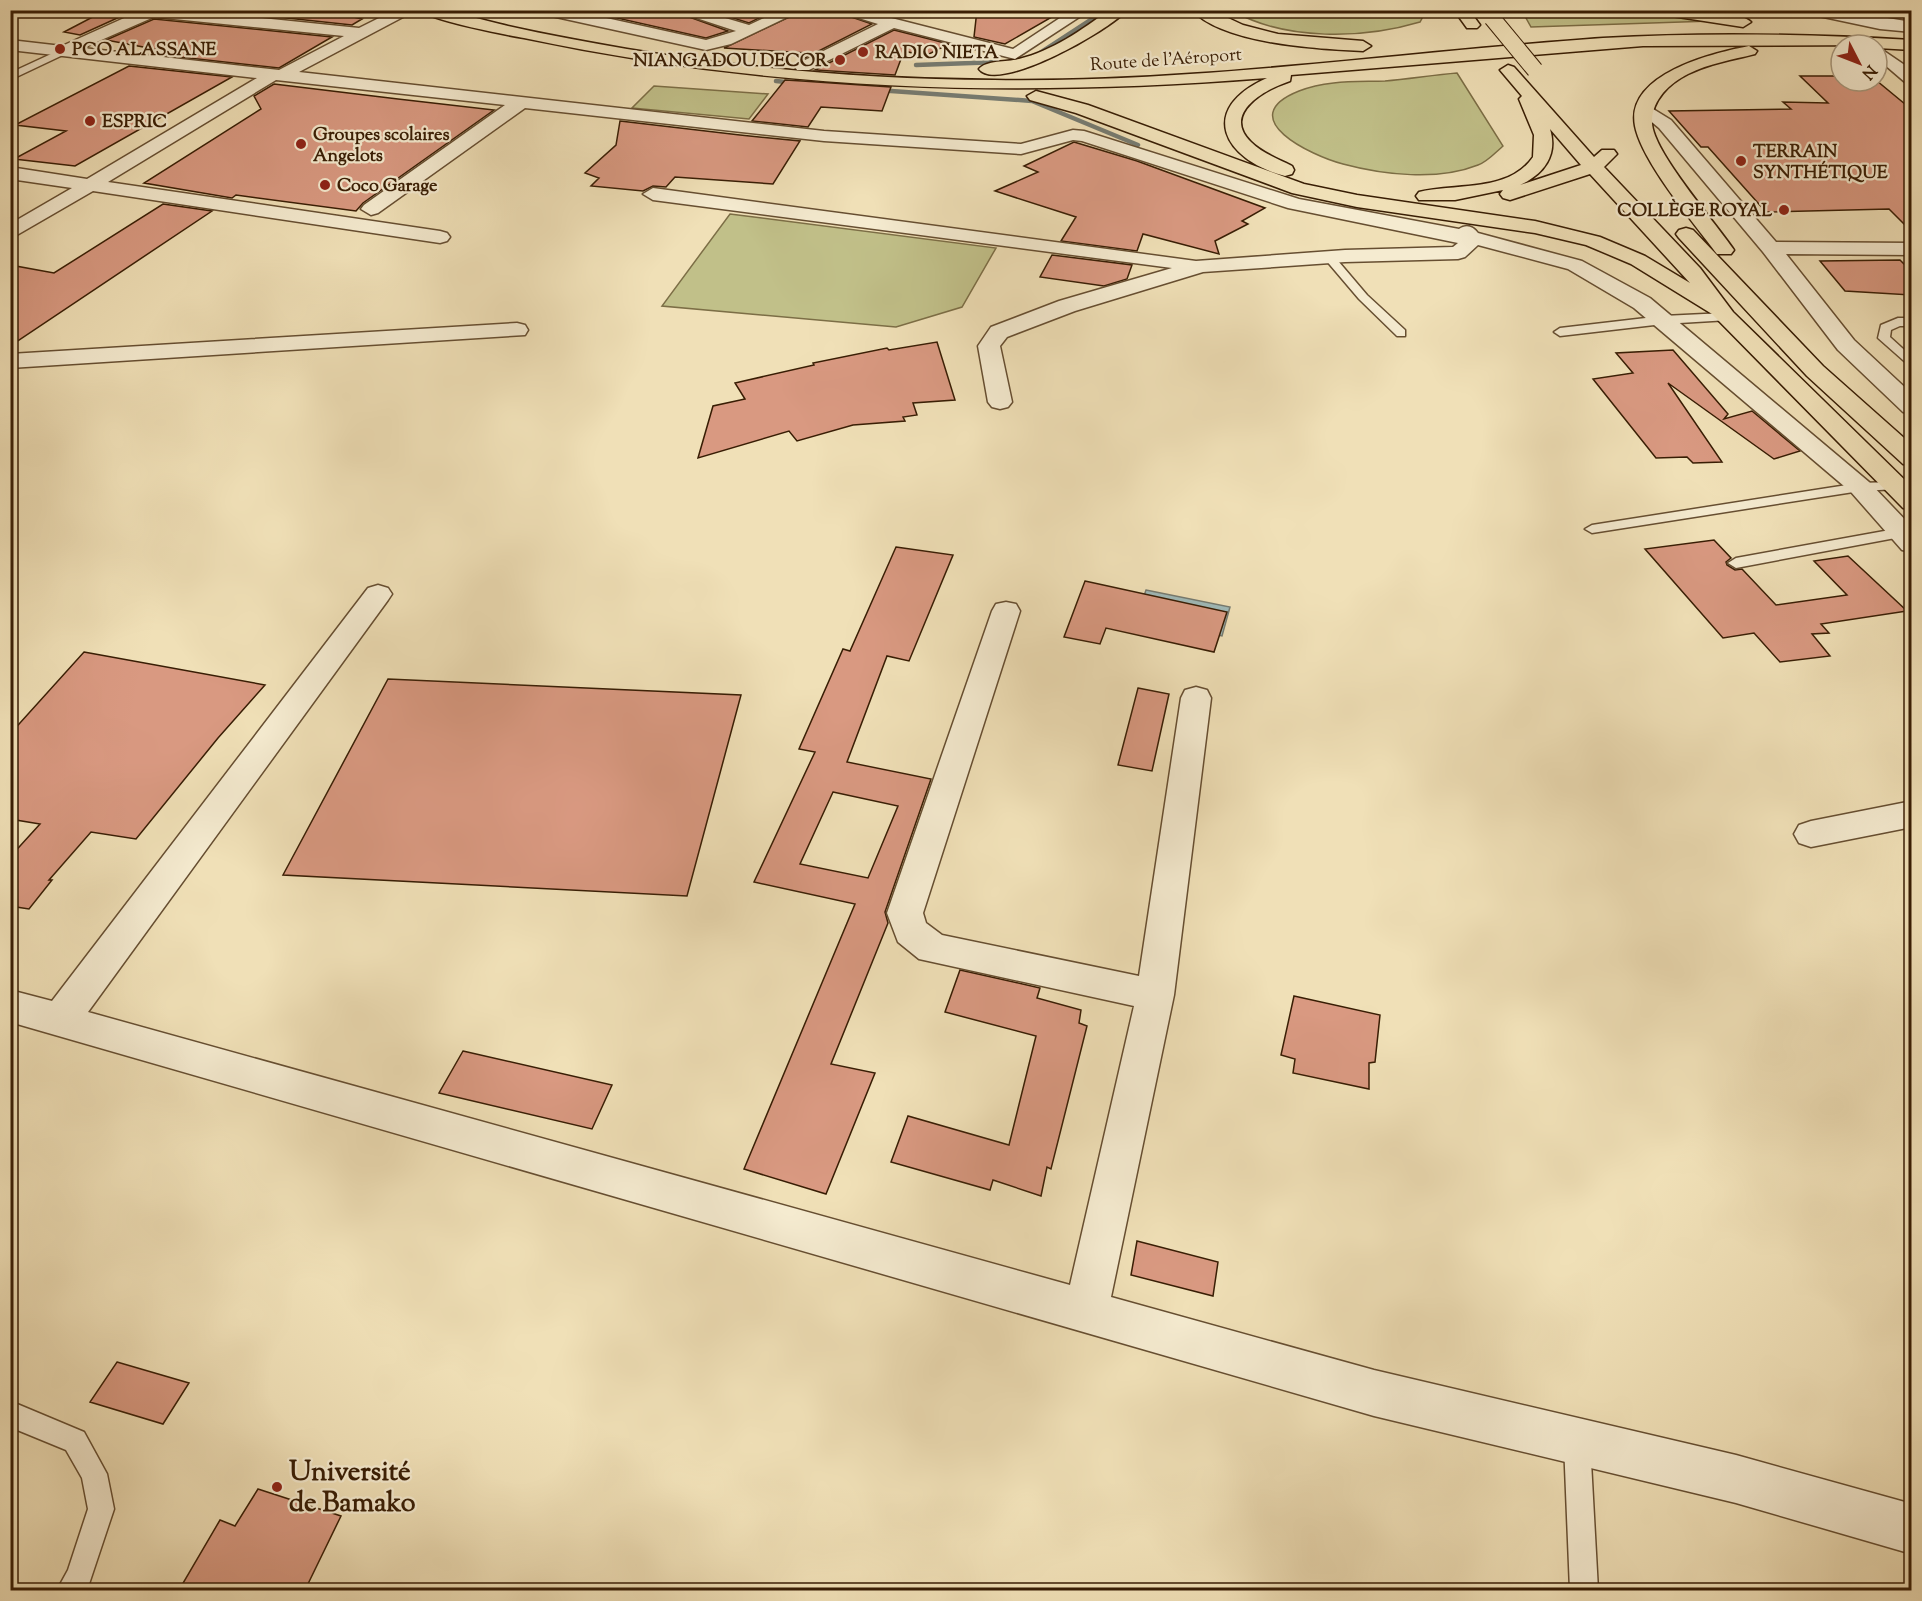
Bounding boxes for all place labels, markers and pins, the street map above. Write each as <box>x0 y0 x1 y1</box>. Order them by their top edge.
place label: PCO ALASSANE <box>72 38 217 64</box>
place label: RADIO NIETA <box>875 41 999 67</box>
marker: PCO ALASSANE <box>53 42 67 56</box>
marker: RADIO NIETA <box>856 45 870 59</box>
place label: NIANGADOU DECOR <box>633 49 829 75</box>
marker: NIANGADOU DECOR <box>833 53 847 67</box>
place label: ESPRIC <box>102 110 167 136</box>
marker: ESPRIC <box>83 114 97 128</box>
place label: Groupes scolaires Angelots <box>313 123 450 170</box>
marker: Groupes scolaires Angelots <box>294 137 308 151</box>
place label: TERRAIN SYNTHÉTIQUE <box>1753 140 1888 187</box>
marker: TERRAIN SYNTHÉTIQUE <box>1734 154 1748 168</box>
place label: Coco Garage <box>337 174 438 200</box>
marker: Coco Garage <box>318 178 332 192</box>
place label: COLLÈGE ROYAL <box>1617 198 1772 225</box>
marker: COLLÈGE ROYAL <box>1777 203 1791 217</box>
place label: Université de Bamako <box>289 1454 416 1524</box>
marker: Université de Bamako <box>270 1480 284 1494</box>

